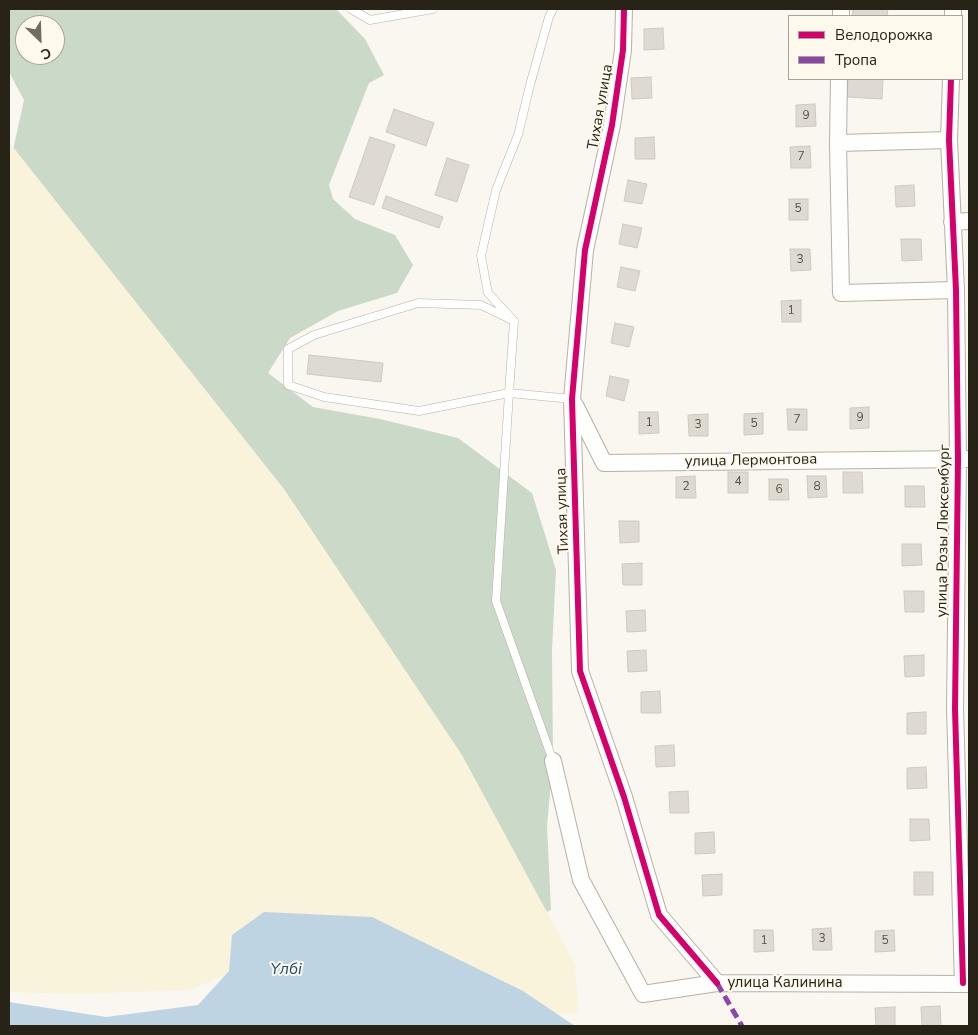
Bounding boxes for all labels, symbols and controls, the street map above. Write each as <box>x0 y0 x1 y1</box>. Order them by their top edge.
north arrow <box>15 15 65 65</box>
legend <box>788 15 963 80</box>
text: Велодорожка <box>835 25 933 45</box>
text: С <box>38 43 54 64</box>
text: Тропа <box>835 50 877 70</box>
street label: Тихая улица <box>585 63 617 151</box>
house number: 9 <box>802 109 810 123</box>
house number: 7 <box>797 150 805 164</box>
house number: 5 <box>794 202 802 216</box>
house number: 3 <box>796 253 804 267</box>
house number: 1 <box>787 304 795 318</box>
house number: 9 <box>856 411 864 425</box>
house number: 7 <box>793 413 801 427</box>
house number: 1 <box>645 416 653 430</box>
house number: 5 <box>750 417 758 431</box>
house number: 3 <box>694 418 702 432</box>
street label: улица Розы Люксембург <box>933 444 955 618</box>
street label: улица Лермонтова <box>685 451 817 471</box>
street label: Тихая улица <box>552 467 574 555</box>
house number: 4 <box>734 475 742 489</box>
house number: 2 <box>682 480 690 494</box>
house number: 8 <box>813 480 821 494</box>
house number: 6 <box>775 483 783 497</box>
house number: 3 <box>818 932 826 946</box>
house number: 1 <box>760 934 768 948</box>
house number: 5 <box>881 934 889 948</box>
water label: Үлбі <box>270 960 302 980</box>
street label: улица Калинина <box>727 974 843 992</box>

